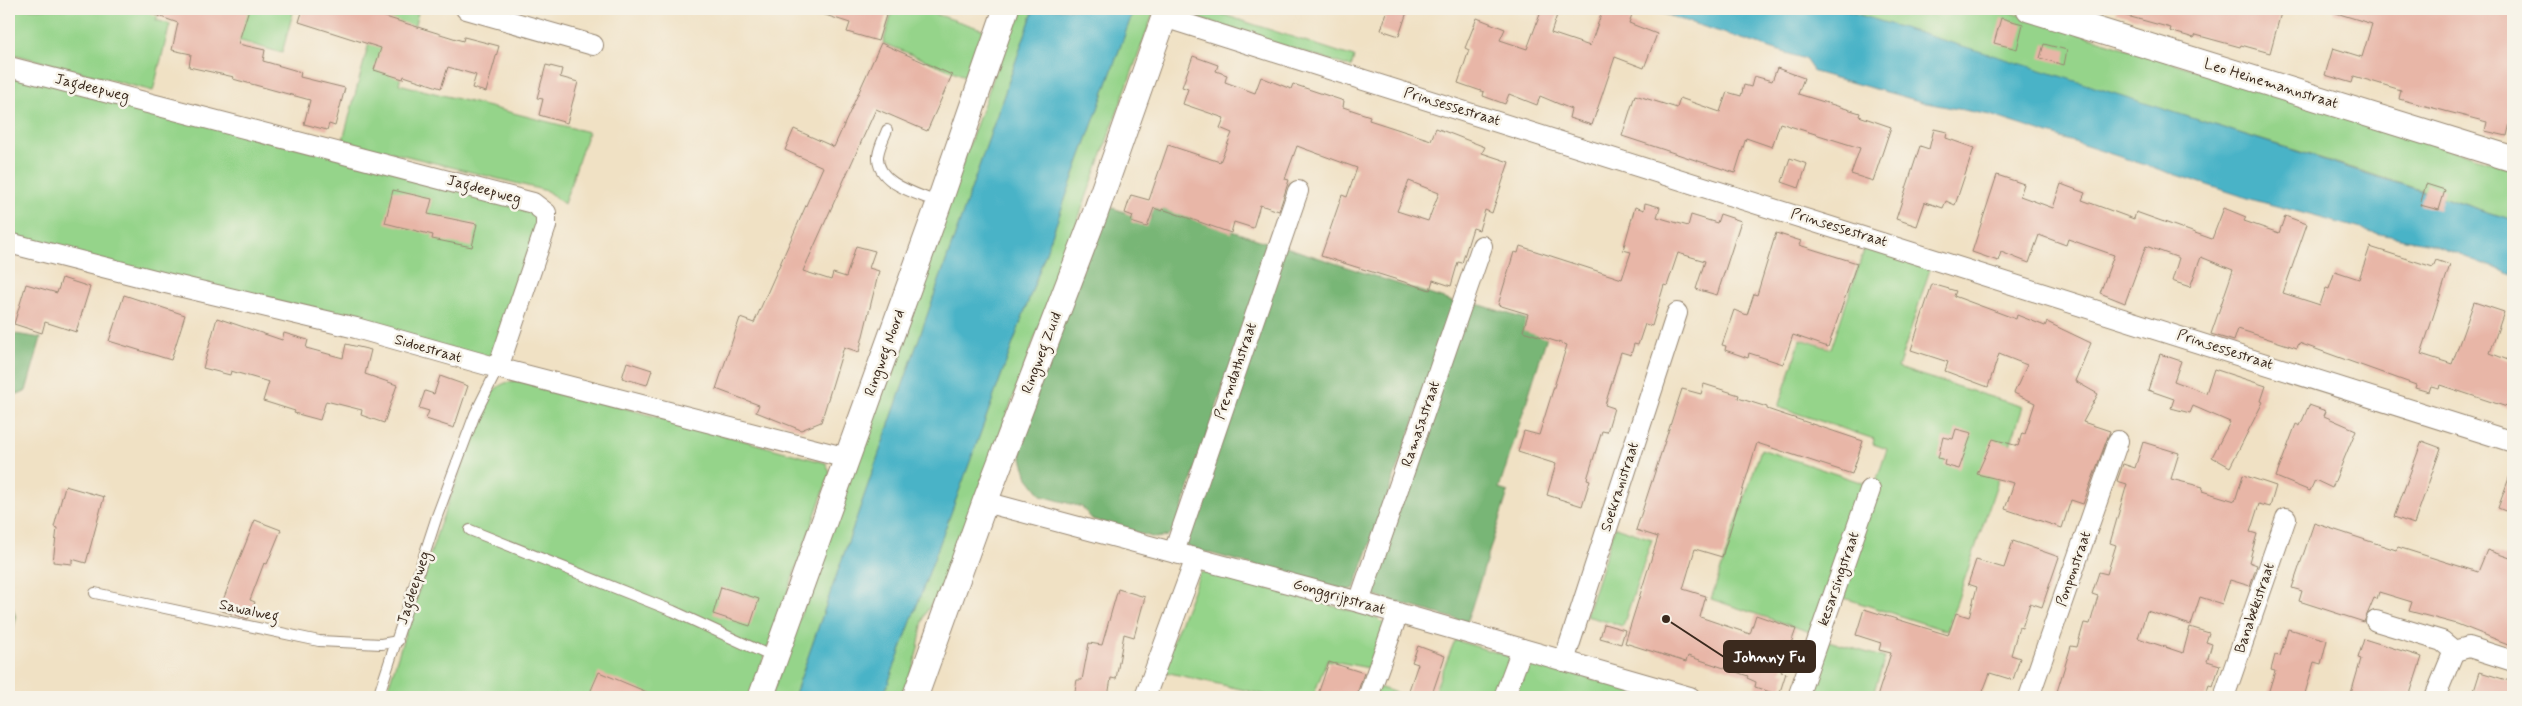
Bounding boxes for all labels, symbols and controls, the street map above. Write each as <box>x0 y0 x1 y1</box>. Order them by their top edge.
street label: Leo Heinemannstraat <box>2202 54 2341 114</box>
street label: Jagdeepweg <box>52 69 131 108</box>
street label: Prinsessestraat <box>1401 83 1503 131</box>
street label: Jagdeepweg <box>444 170 523 210</box>
street label: Prinsessestraat <box>1788 204 1890 252</box>
street label: Ringweg Noord <box>860 307 911 399</box>
street label: Ringweg Zuid <box>1017 309 1068 397</box>
street label: Premdathstraat <box>1210 319 1262 422</box>
street label: Prinsessestraat <box>2174 325 2276 375</box>
street label: Sidoestraat <box>392 330 464 368</box>
street label: Ramasastraat <box>1397 378 1445 470</box>
street label: Soekranistraat <box>1596 439 1644 534</box>
street label: Ponponstraat <box>2052 528 2096 609</box>
street label: kesarsingstraat <box>1814 529 1866 629</box>
street label: Jagdeepweg <box>393 549 436 628</box>
street label: Banabekistraat <box>2230 560 2280 656</box>
street label: Gonggrijpstraat <box>1290 574 1388 621</box>
street label: Sawalweg <box>217 595 281 628</box>
callout: Johnny Fu <box>1724 641 1815 672</box>
text: Johnny Fu <box>1733 647 1806 668</box>

